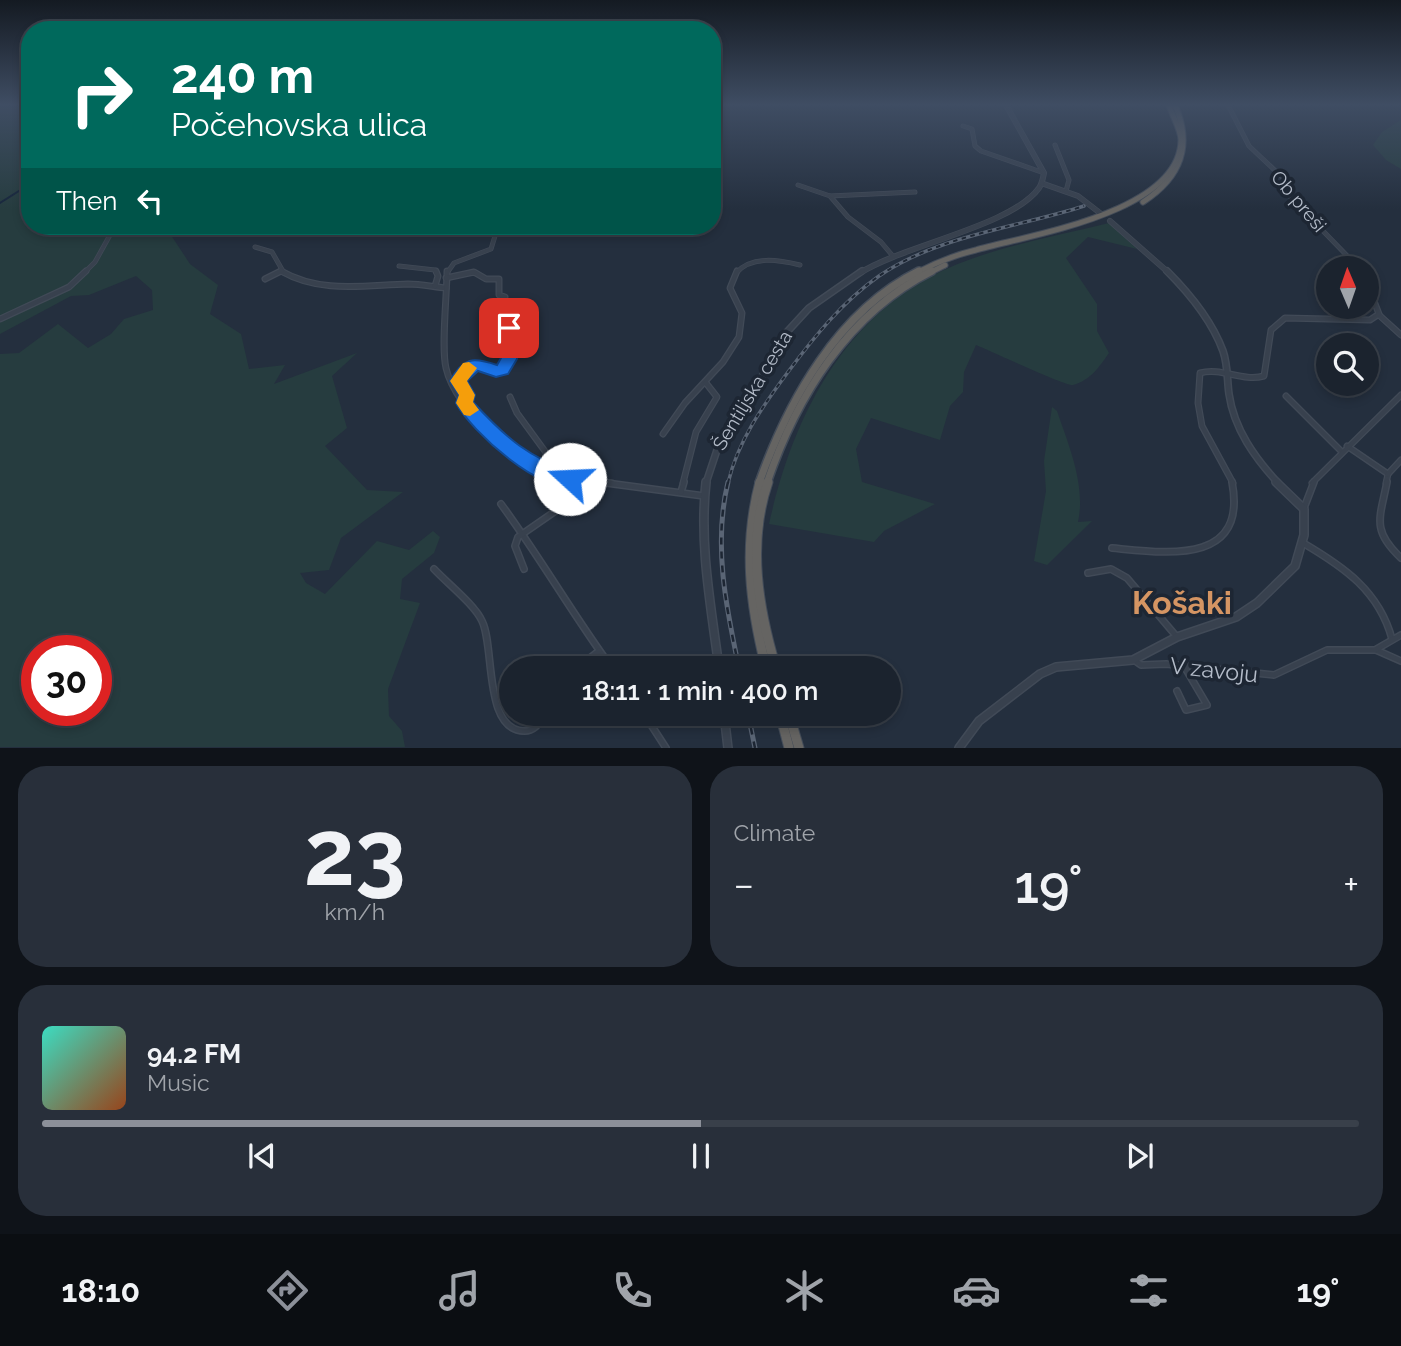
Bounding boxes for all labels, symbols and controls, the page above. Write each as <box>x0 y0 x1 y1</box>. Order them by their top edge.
text: 240 m <box>171 47 314 104</box>
icon: right <box>56 49 147 140</box>
text: Počehovska ulica <box>171 106 427 143</box>
street label: Ob preši <box>1267 166 1331 236</box>
icon: left <box>131 182 169 220</box>
text: Then <box>56 186 117 216</box>
north arrow <box>1316 256 1379 318</box>
map controls <box>1316 256 1379 396</box>
pin <box>479 298 539 358</box>
icon: arrive <box>490 309 528 347</box>
street label: Šentiljska cesta <box>708 326 796 454</box>
button: search <box>1316 333 1379 396</box>
position arrow <box>533 442 607 516</box>
district label: Košaki <box>1132 584 1232 621</box>
speed limit sign: 30 <box>21 635 112 726</box>
street label: V zavoju <box>1169 651 1260 688</box>
text: 18:11 · 1 min · 400 m <box>582 676 818 706</box>
text: 23 <box>304 799 406 906</box>
text: Climate <box>734 819 815 846</box>
text: 19° <box>1015 854 1083 915</box>
text: − <box>734 862 754 907</box>
text: + <box>1343 862 1359 907</box>
text: km/h <box>324 898 385 925</box>
text: 94.2 FM <box>147 1039 241 1069</box>
text: Music <box>147 1069 210 1096</box>
icon: previous <box>243 1137 281 1175</box>
icon: pause <box>682 1137 720 1175</box>
icon: next <box>1121 1137 1159 1175</box>
icon: directions <box>263 1266 312 1315</box>
icon: music <box>435 1266 484 1315</box>
icon: phone <box>608 1266 657 1315</box>
icon: climate <box>780 1266 829 1315</box>
icon: car <box>952 1266 1001 1315</box>
icon: filters <box>1124 1266 1173 1315</box>
text: 18:10 <box>62 1272 140 1309</box>
text: 19° <box>1296 1272 1339 1309</box>

